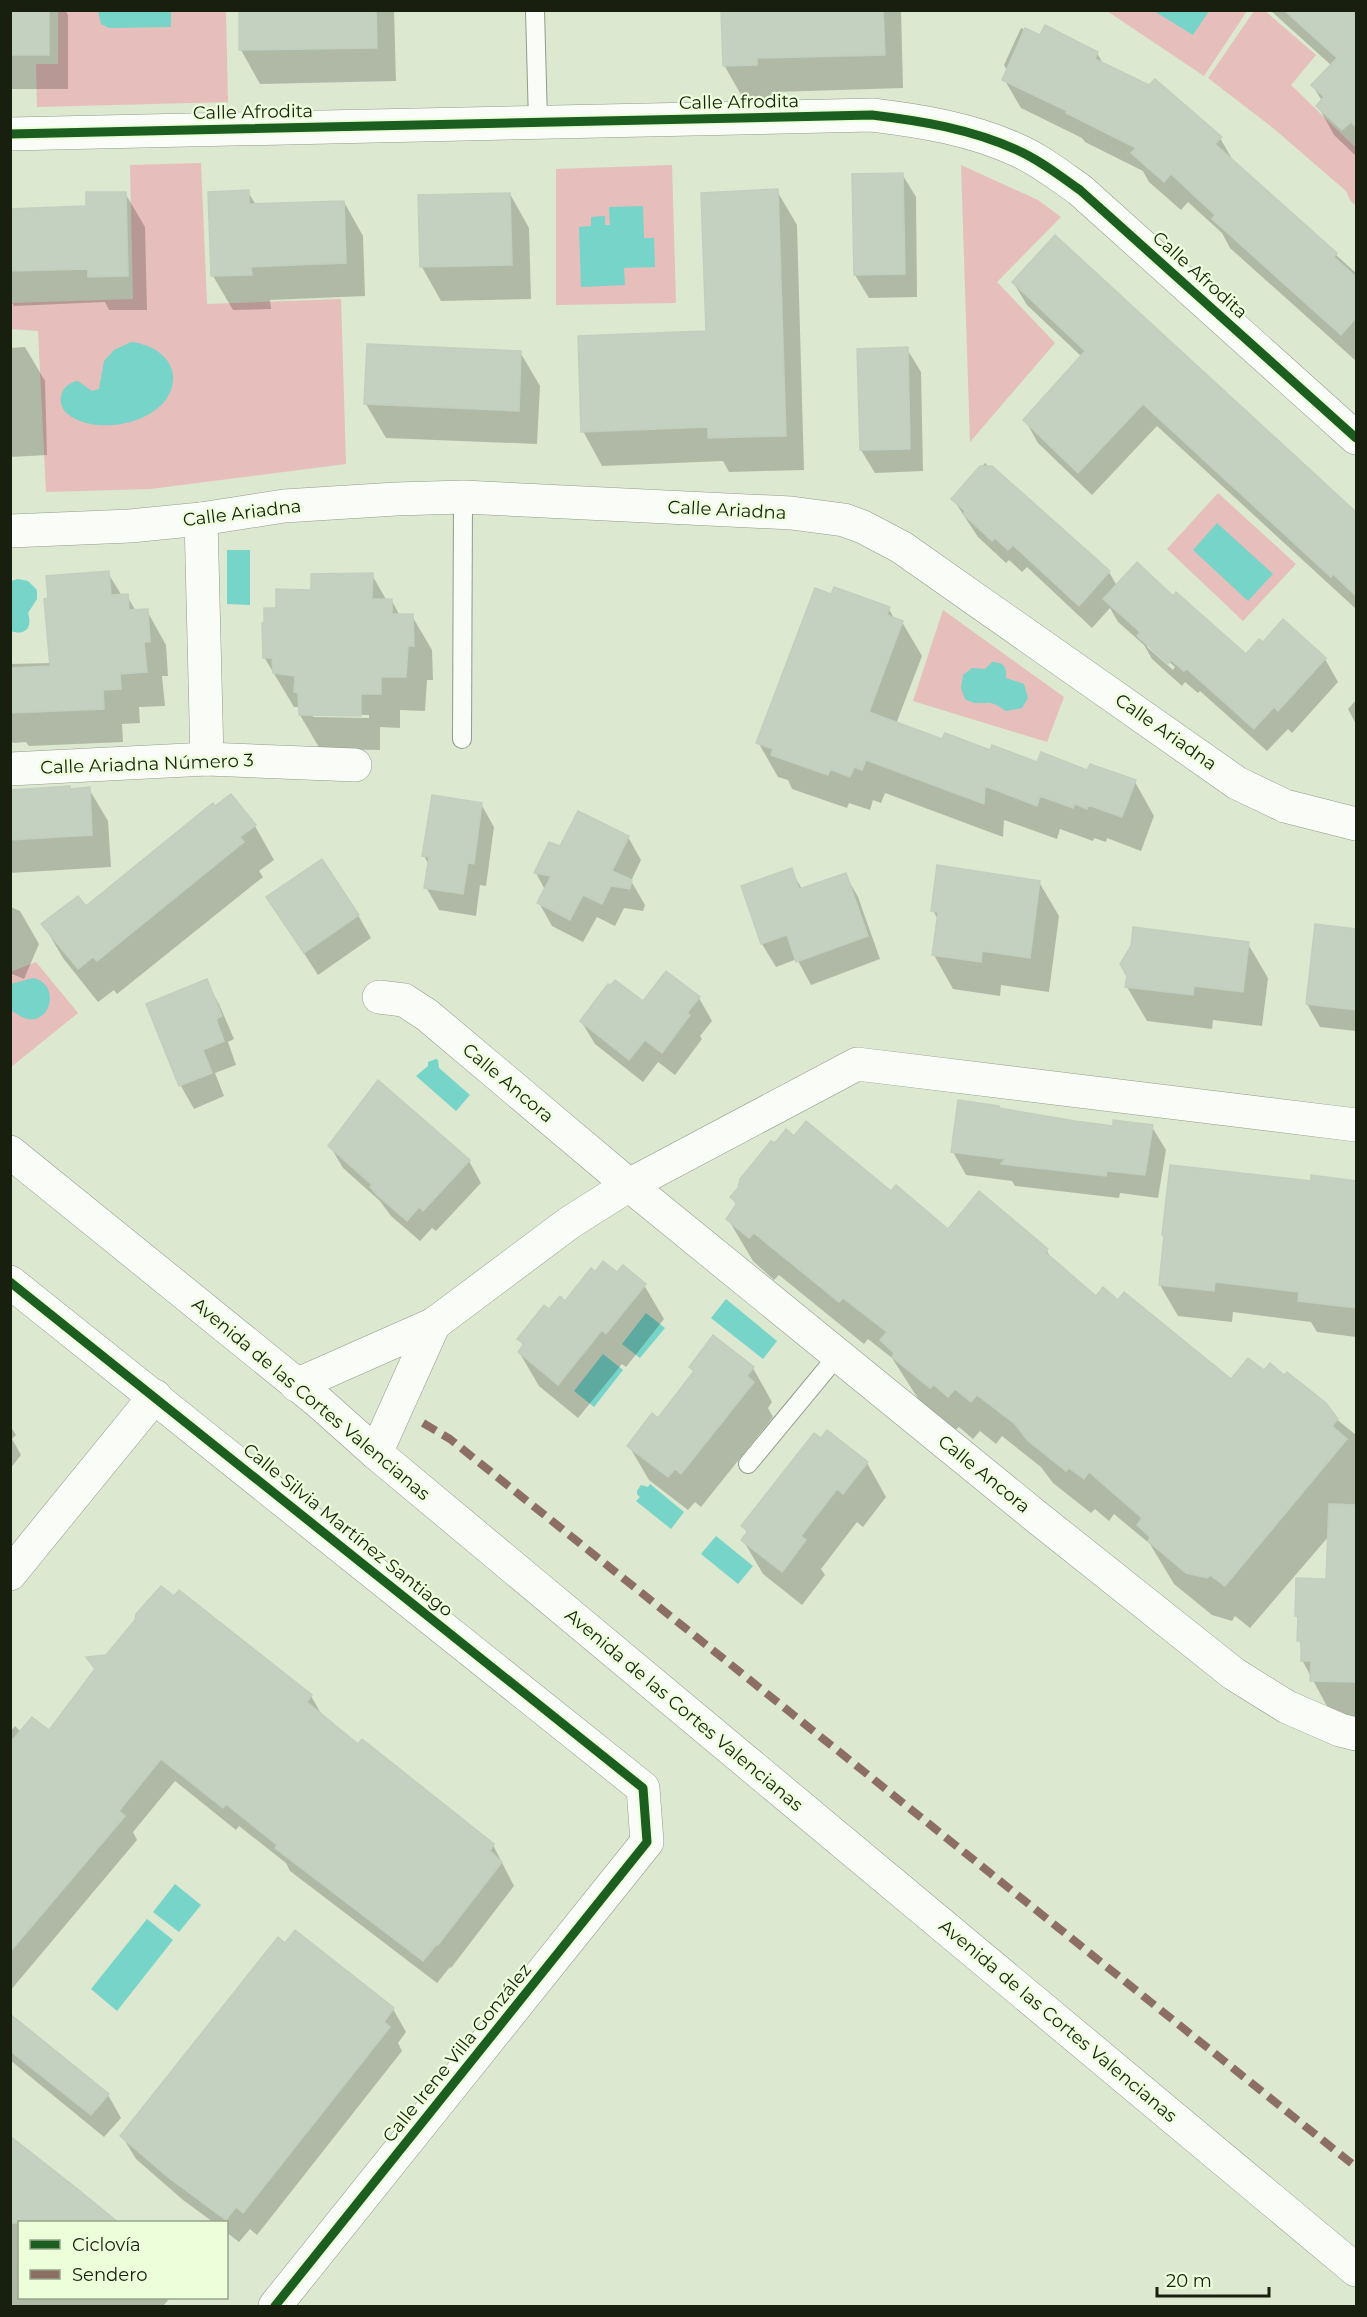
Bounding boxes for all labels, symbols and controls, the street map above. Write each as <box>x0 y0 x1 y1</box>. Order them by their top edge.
street label: Calle Afrodita <box>679 90 799 114</box>
street label: Calle Afrodita <box>193 100 313 124</box>
street label: Calle Afrodita <box>1148 227 1252 323</box>
street label: Calle Ariadna <box>182 495 302 531</box>
street label: Calle Ariadna <box>667 496 787 524</box>
street label: Calle Ariadna <box>1111 689 1221 775</box>
street label: Calle Ariadna Número 3 <box>40 749 254 779</box>
street label: Calle Ancora <box>458 1039 558 1127</box>
street label: Avenida de las Cortes Valencianas <box>188 1293 435 1505</box>
street label: Calle Ancora <box>934 1430 1034 1518</box>
street label: Calle Silvia Martínez Santiago <box>239 1438 457 1622</box>
street label: Avenida de las Cortes Valencianas <box>561 1604 808 1816</box>
street label: Avenida de las Cortes Valencianas <box>935 1915 1182 2127</box>
street label: Calle Irene Villa González <box>378 1959 536 2147</box>
legend <box>18 2221 228 2299</box>
text: Ciclovía <box>72 2234 141 2256</box>
scale bar <box>1157 2260 1270 2298</box>
text: Sendero <box>72 2264 147 2286</box>
text: 20 m <box>1166 2270 1212 2292</box>

